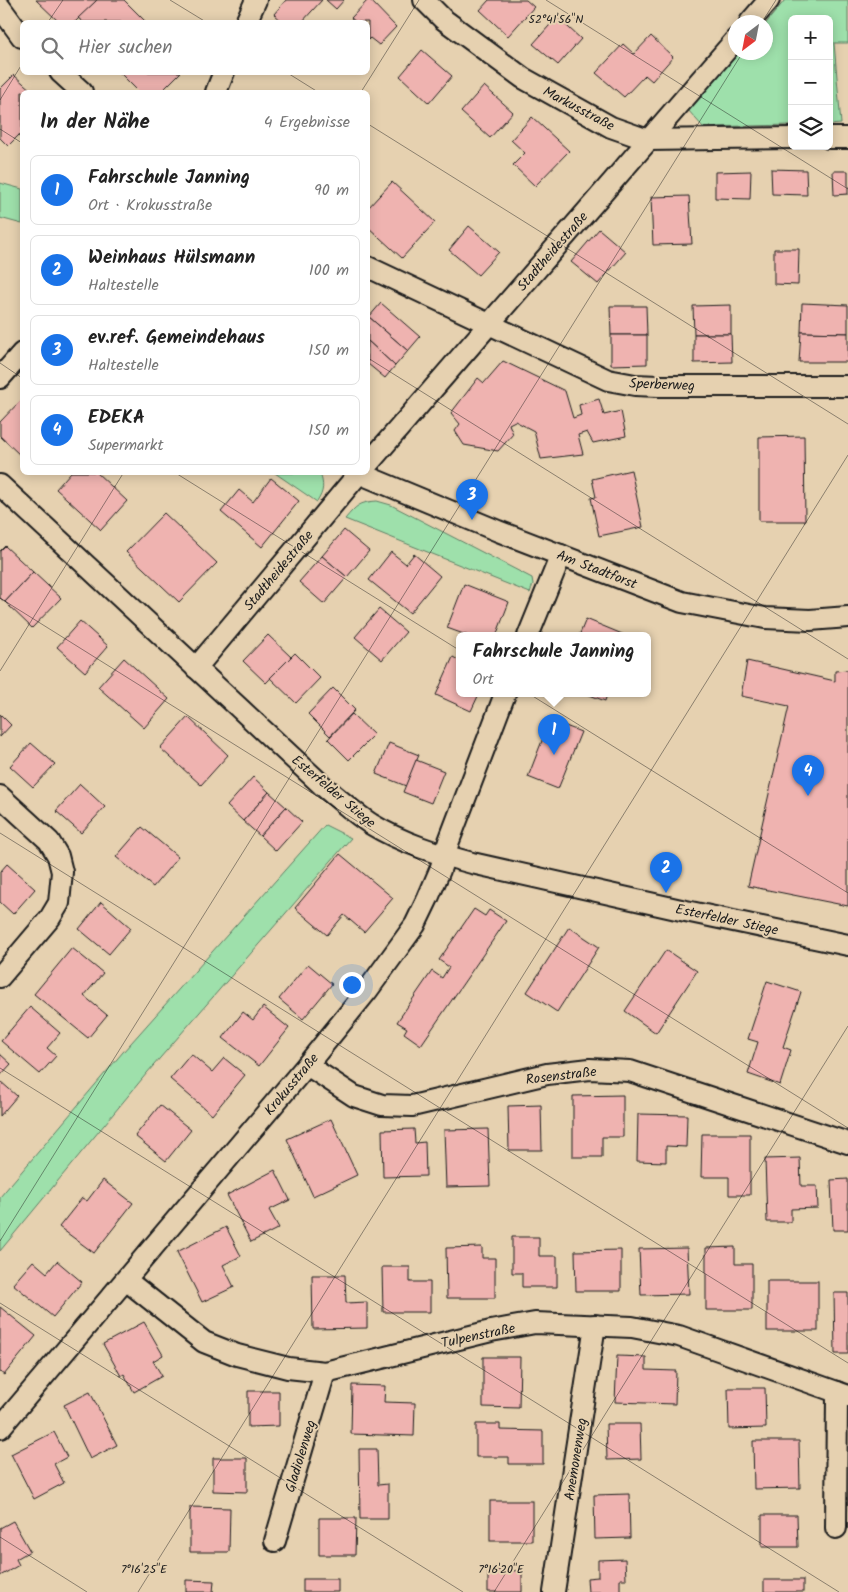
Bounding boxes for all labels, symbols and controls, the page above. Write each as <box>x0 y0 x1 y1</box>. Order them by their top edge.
text: 52°41'56"N <box>529 10 583 29</box>
north arrow <box>728 15 773 60</box>
map controls <box>788 15 833 150</box>
button: + <box>788 15 833 60</box>
search box <box>20 20 370 75</box>
text: Hier suchen <box>78 33 172 63</box>
icon: search <box>38 34 66 62</box>
button: − <box>788 60 833 105</box>
street label: Markusstraße <box>539 81 619 137</box>
button: layers <box>788 105 833 150</box>
text: In der Nähe <box>40 106 150 139</box>
text: 4 Ergebnisse <box>264 110 350 135</box>
text: Fahrschule Janning <box>88 163 250 193</box>
text: 1 <box>55 178 59 203</box>
text: 90 m <box>314 178 349 203</box>
text: Ort · Krokusstraße <box>88 193 212 218</box>
street label: Stadtheidestraße <box>512 206 594 296</box>
text: Weinhaus Hülsmann <box>88 243 255 273</box>
text: 2 <box>52 258 62 283</box>
text: 100 m <box>309 258 349 283</box>
text: Haltestelle <box>88 273 159 298</box>
text: ev.ref. Gemeindehaus <box>88 323 265 353</box>
text: 3 <box>53 338 61 363</box>
text: 150 m <box>308 338 349 363</box>
text: Haltestelle <box>88 353 159 378</box>
street label: Sperberweg <box>629 373 695 397</box>
text: EDEKA <box>88 403 145 433</box>
text: 4 <box>53 418 61 443</box>
text: 150 m <box>308 418 349 443</box>
text: Supermarkt <box>88 433 164 458</box>
pin: 3 <box>456 479 488 520</box>
street label: Stadtheidestraße <box>238 525 320 616</box>
street label: Am Stadtforst <box>553 544 641 596</box>
popup <box>456 632 651 697</box>
text: Fahrschule Janning <box>473 637 634 667</box>
text: Ort <box>473 667 494 692</box>
pin: 1 <box>538 714 570 755</box>
street label: Esterfelder Stiege <box>286 750 381 834</box>
pin: 4 <box>792 755 824 796</box>
pin: 2 <box>650 852 682 893</box>
street label: Esterfelder Stiege <box>673 898 781 942</box>
your location <box>339 972 365 998</box>
street label: Krokusstraße <box>259 1048 325 1121</box>
street label: Rosenstraße <box>524 1061 599 1091</box>
street label: Tulpenstraße <box>439 1317 518 1355</box>
street label: Anemonenweg <box>559 1416 593 1502</box>
street label: Gladiolenweg <box>280 1417 322 1495</box>
text: 7°16'25"E <box>121 1560 168 1579</box>
text: 7°16'20"E <box>478 1560 525 1579</box>

